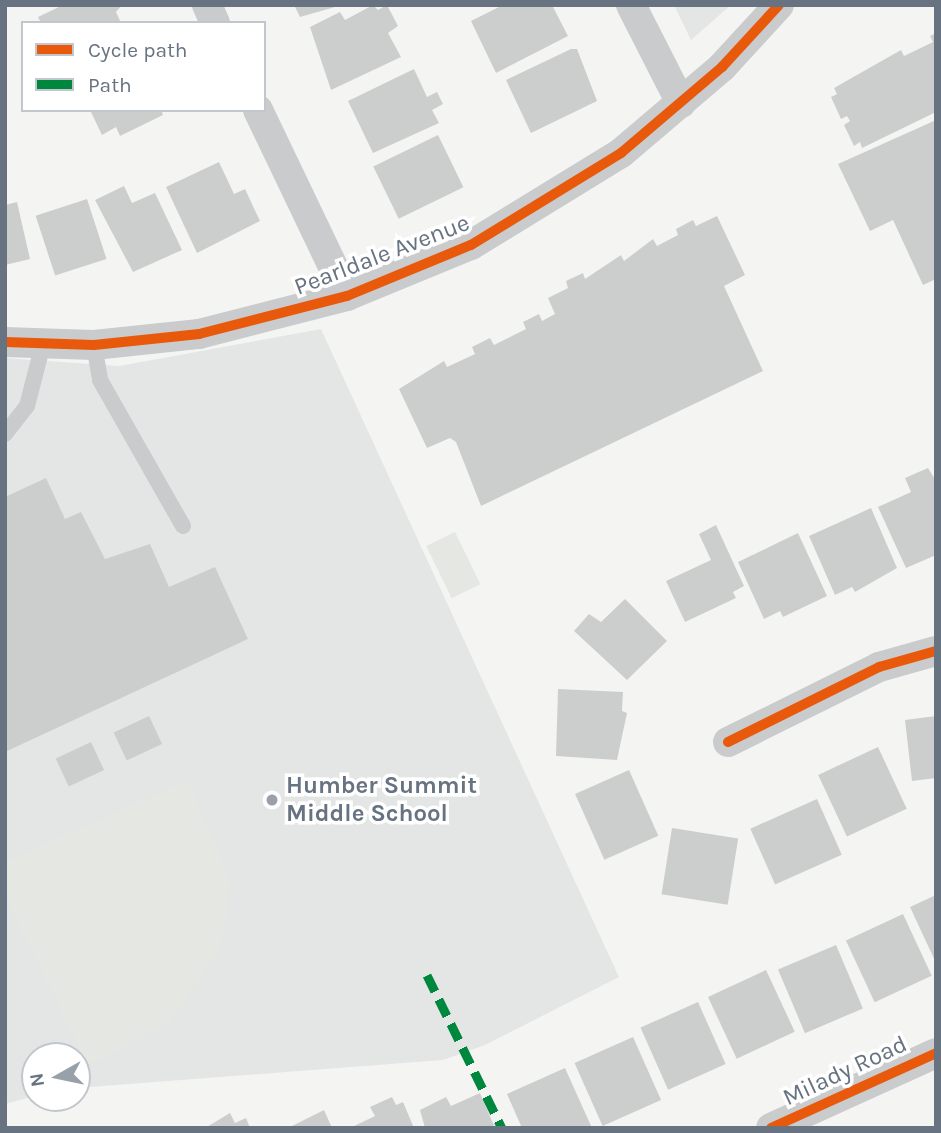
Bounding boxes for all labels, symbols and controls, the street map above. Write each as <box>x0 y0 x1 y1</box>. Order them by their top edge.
legend <box>21 21 266 112</box>
text: Cycle path <box>88 38 188 62</box>
text: Path <box>88 73 132 97</box>
street label: Pearldale Avenue <box>290 208 474 302</box>
place label: Humber Summit Middle School <box>286 772 477 828</box>
marker: Humber Summit Middle School <box>264 792 280 808</box>
street label: Milady Road <box>778 1030 912 1112</box>
north arrow <box>21 1042 91 1112</box>
text: N <box>25 1072 49 1088</box>

